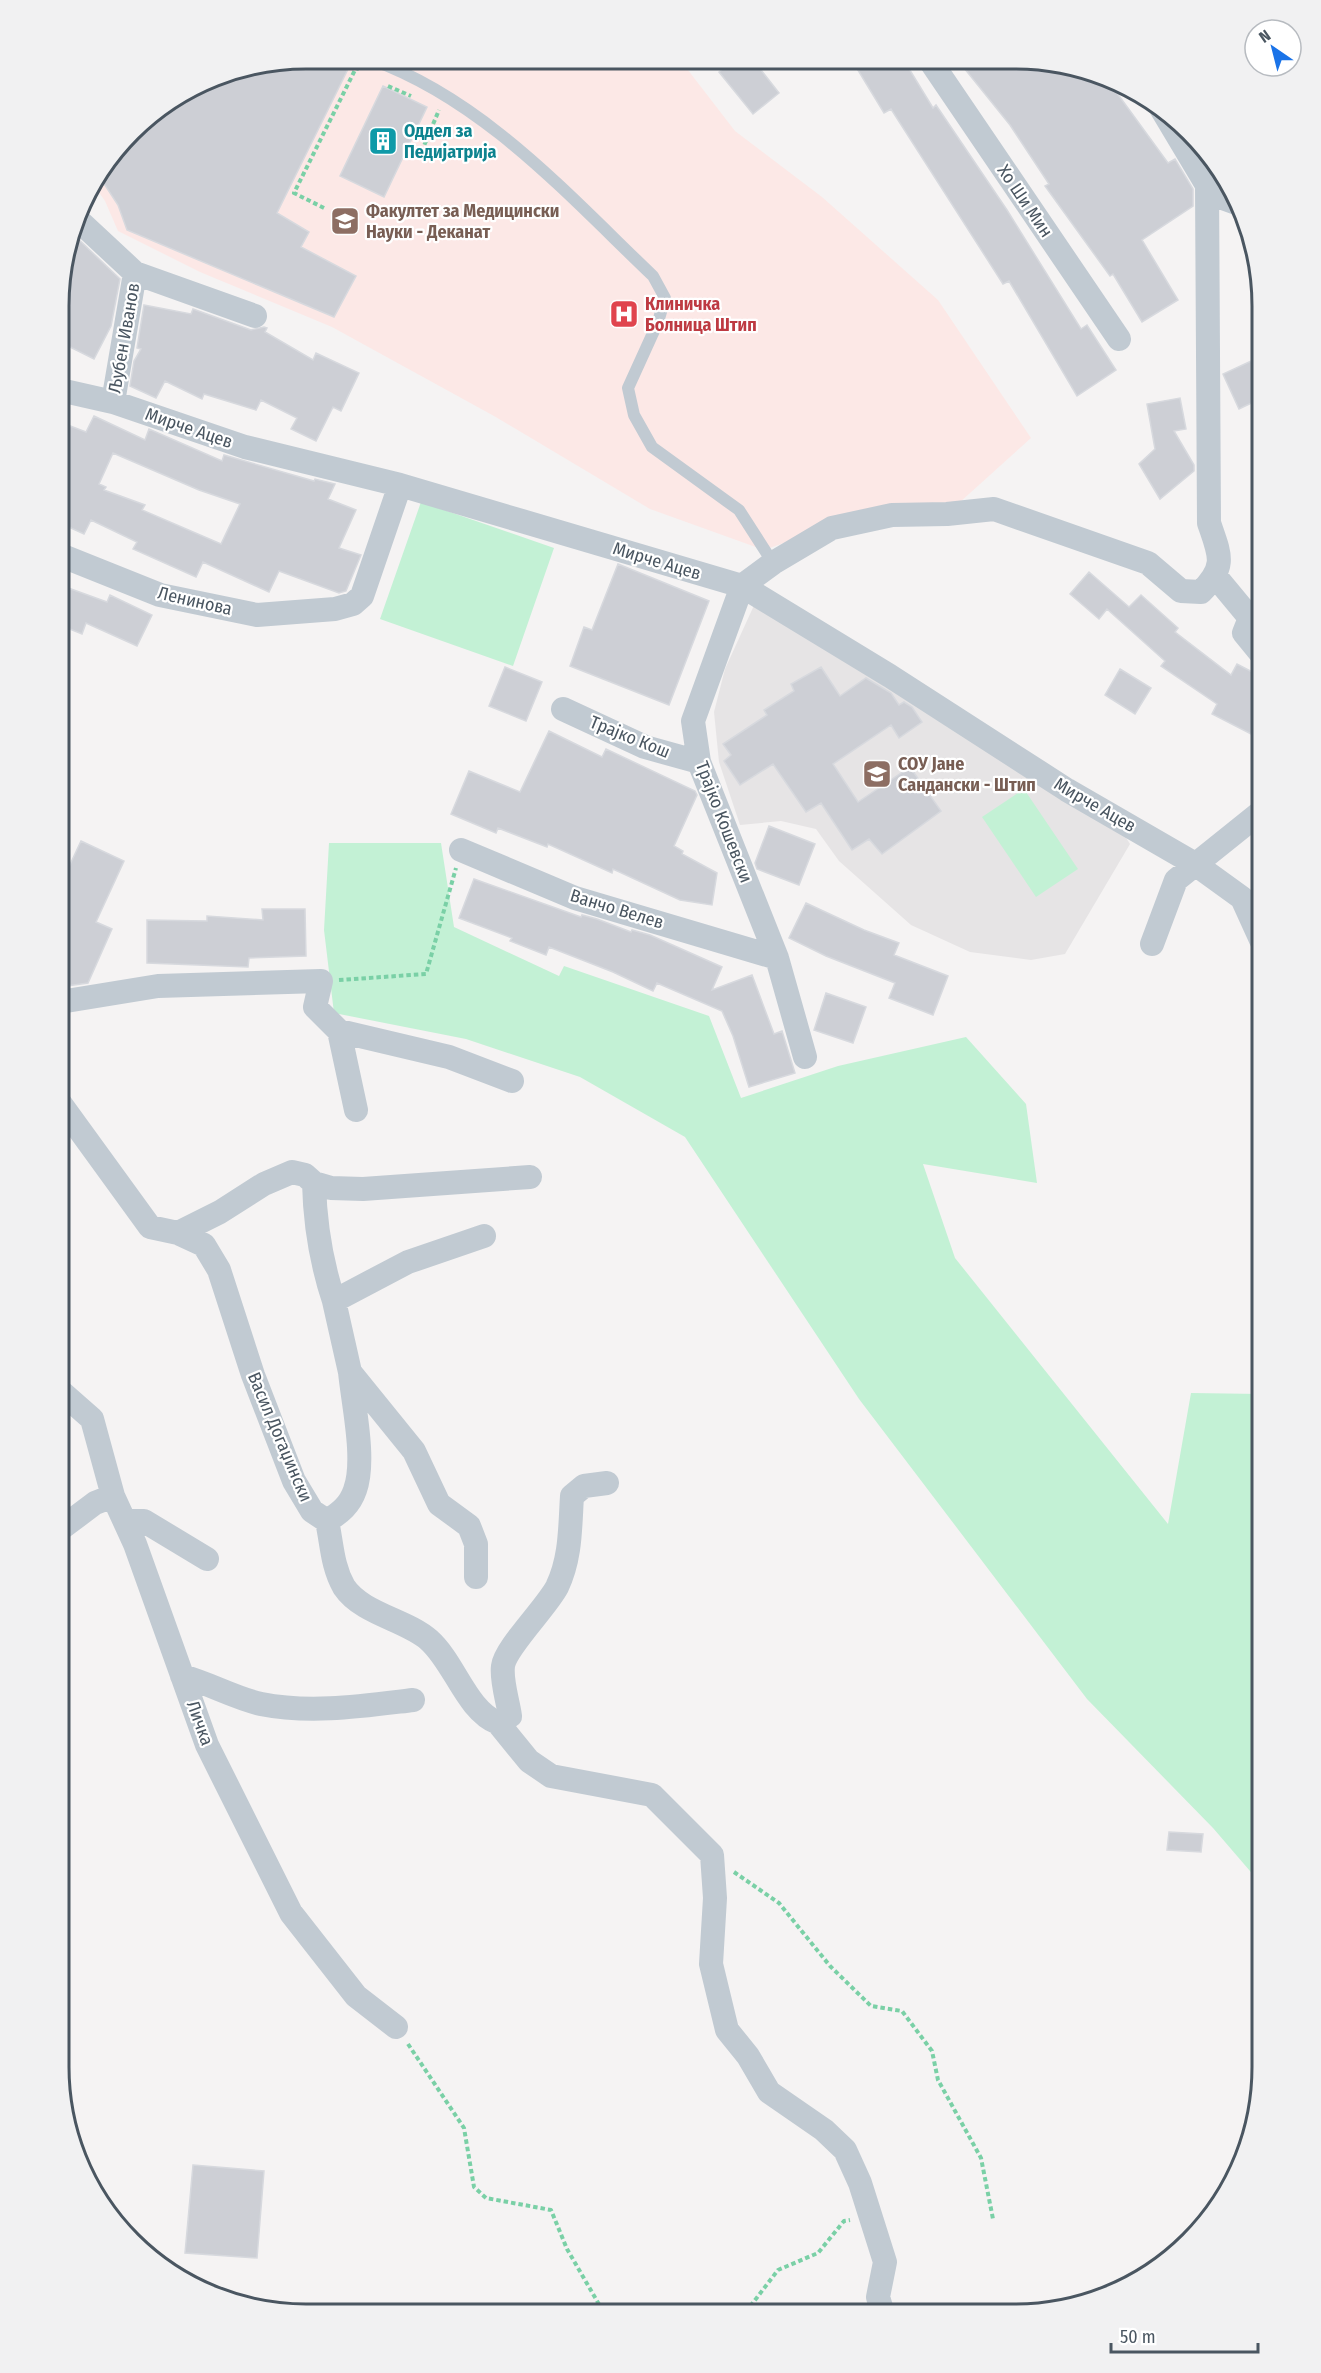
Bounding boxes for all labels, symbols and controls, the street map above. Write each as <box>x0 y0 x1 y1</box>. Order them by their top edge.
north arrow <box>1243 18 1303 78</box>
text: N <box>1255 26 1274 47</box>
place label: Оддел за Педијатрија <box>404 120 497 163</box>
building icon: Оддел за Педијатрија <box>367 125 399 157</box>
street label: Хо Ши Мин <box>993 160 1057 242</box>
place label: Факултет за Медицински Науки - Деканат <box>366 200 559 243</box>
school or university icon: Факултет за Медицински Науки - Деканат <box>329 205 361 237</box>
street label: Љубен Иванов <box>103 281 145 395</box>
place label: Клиничка Болница Штип <box>645 293 757 336</box>
hospital icon: Клиничка Болница Штип <box>608 298 640 330</box>
street label: Мирче Ацев <box>142 403 236 453</box>
street label: Мирче Ацев <box>610 537 704 585</box>
street label: Ленинова <box>156 582 234 620</box>
street label: Трајко Кош <box>587 711 673 763</box>
place label: СОУ Јане Сандански - Штип <box>898 753 1036 796</box>
street label: Трајко Кошевски <box>691 758 757 886</box>
school or university icon: СОУ Јане Сандански - Штип <box>861 758 893 790</box>
street label: Мирче Ацев <box>1050 773 1140 837</box>
street label: Ванчо Велев <box>568 884 666 934</box>
street label: Васил Догаџински <box>243 1369 317 1505</box>
street label: Личка <box>182 1698 218 1749</box>
scale bar <box>1111 2316 1258 2354</box>
text: 50 m <box>1120 2326 1156 2348</box>

